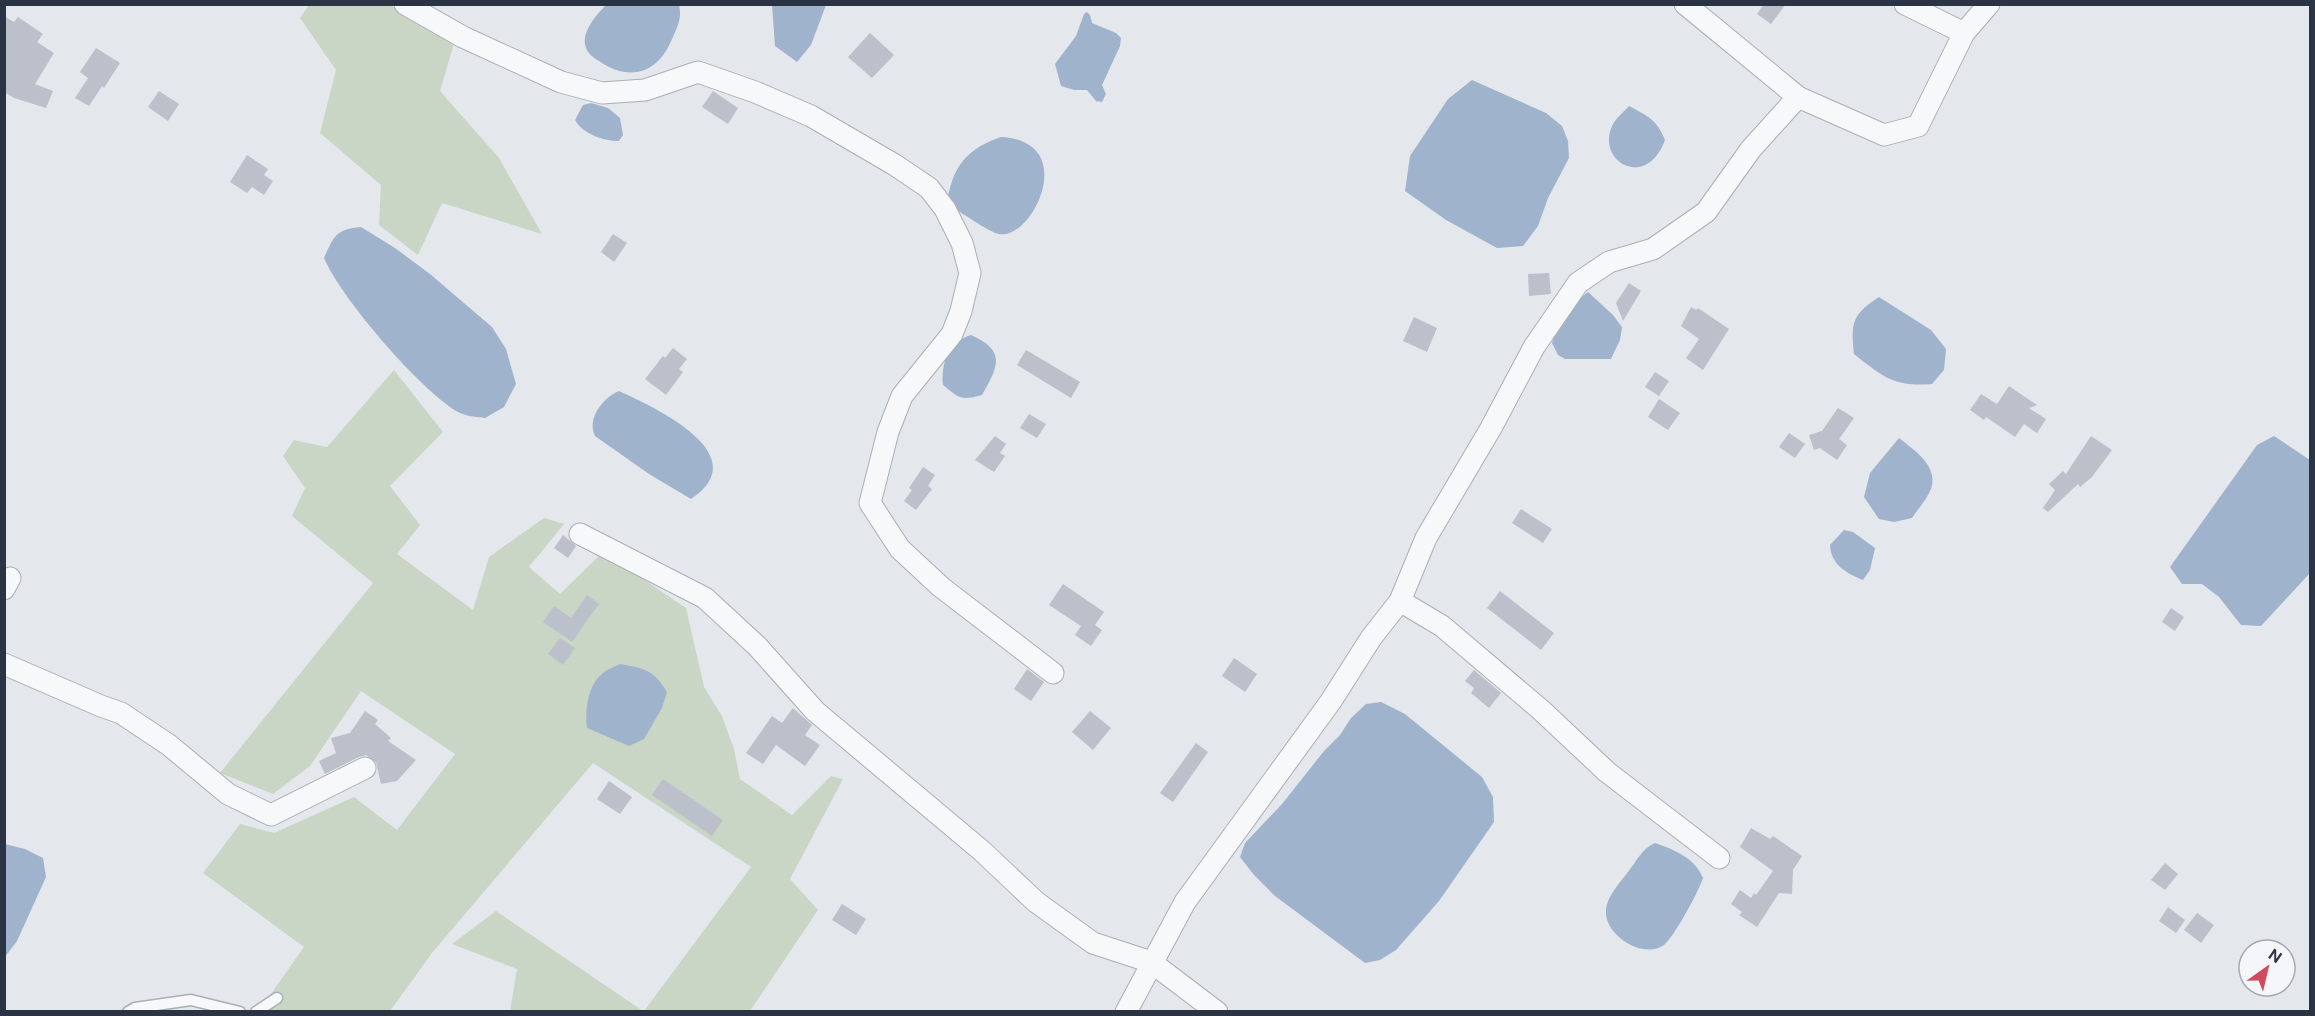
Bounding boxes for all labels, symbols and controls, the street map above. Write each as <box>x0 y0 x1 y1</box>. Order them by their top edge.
north arrow <box>2237 938 2297 998</box>
text: N <box>2264 944 2286 968</box>

